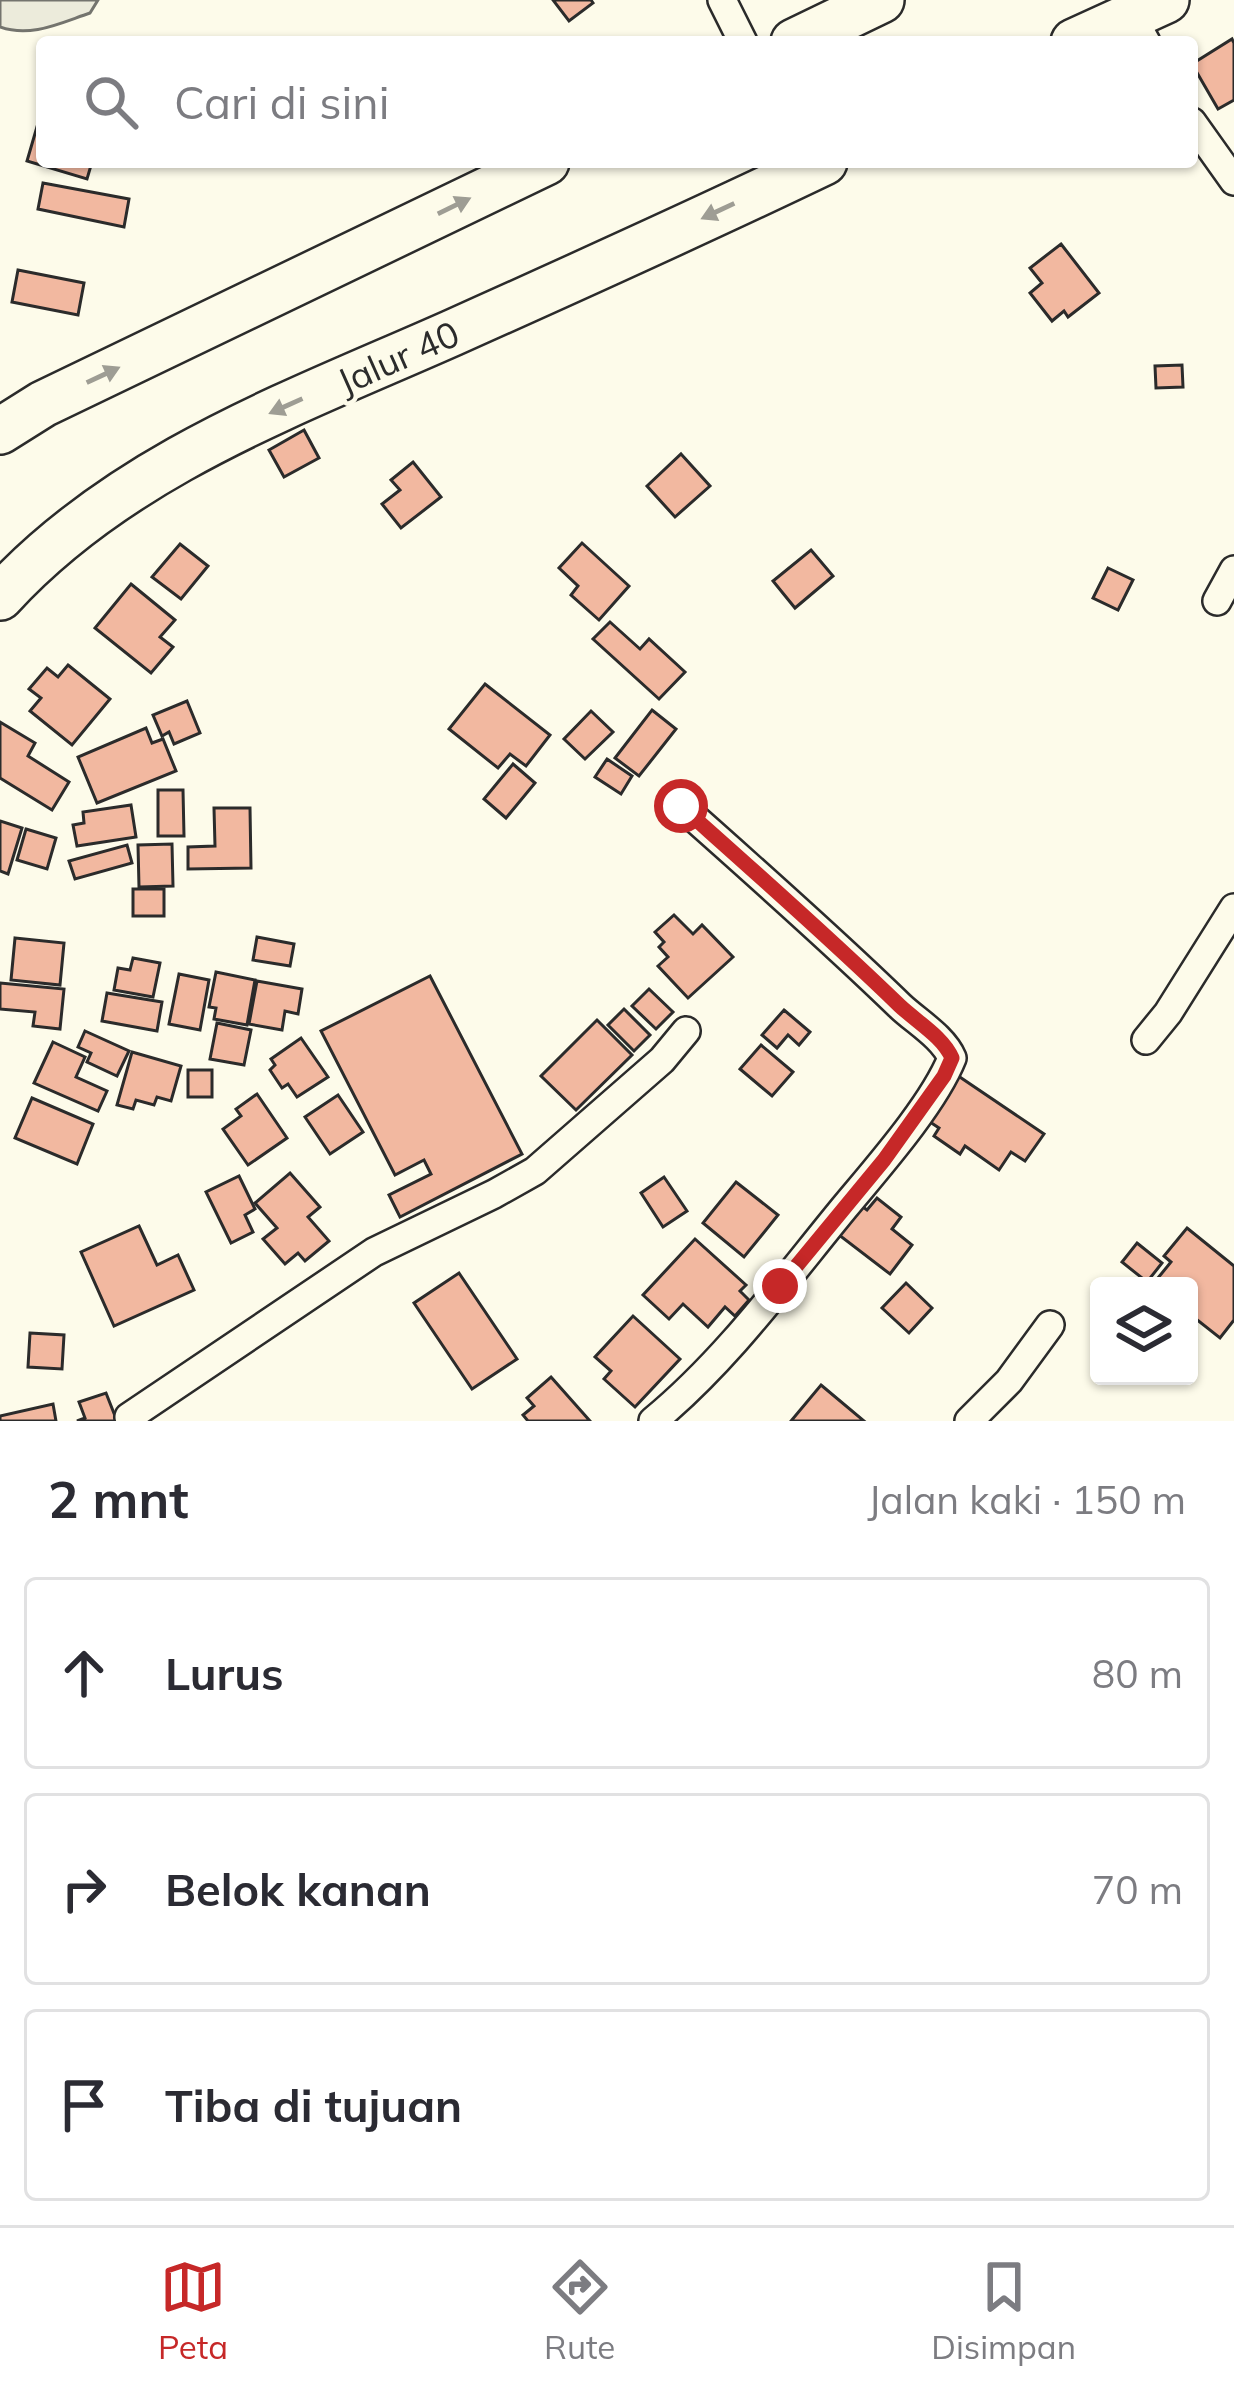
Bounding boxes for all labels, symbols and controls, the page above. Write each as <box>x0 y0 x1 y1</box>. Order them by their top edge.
search box <box>36 36 1198 168</box>
icon: search <box>78 69 144 135</box>
text: Cari di sini <box>174 74 389 130</box>
one-way arrow <box>437 197 471 217</box>
one-way arrow <box>700 201 735 221</box>
street label: Jalur 40 <box>330 310 466 404</box>
one-way arrow <box>86 365 121 385</box>
one-way arrow <box>268 396 303 416</box>
route start <box>654 779 708 833</box>
route end <box>753 1259 807 1313</box>
map controls <box>1090 1277 1198 1385</box>
button: layers <box>1090 1277 1198 1385</box>
text: 2 mnt <box>48 1467 189 1531</box>
text: Jalan kaki · 150 m <box>867 1475 1186 1524</box>
icon: ahead <box>51 1640 117 1706</box>
text: Lurus <box>165 1645 284 1701</box>
text: 80 m <box>1092 1649 1183 1698</box>
icon: right <box>51 1856 117 1922</box>
text: Belok kanan <box>165 1861 431 1917</box>
text: 70 m <box>1092 1865 1183 1914</box>
icon: arrive <box>51 2072 117 2138</box>
text: Tiba di tujuan <box>165 2077 462 2133</box>
tab: Peta <box>158 2254 228 2367</box>
tab: Rute <box>544 2254 615 2367</box>
tab: Disimpan <box>931 2254 1076 2367</box>

